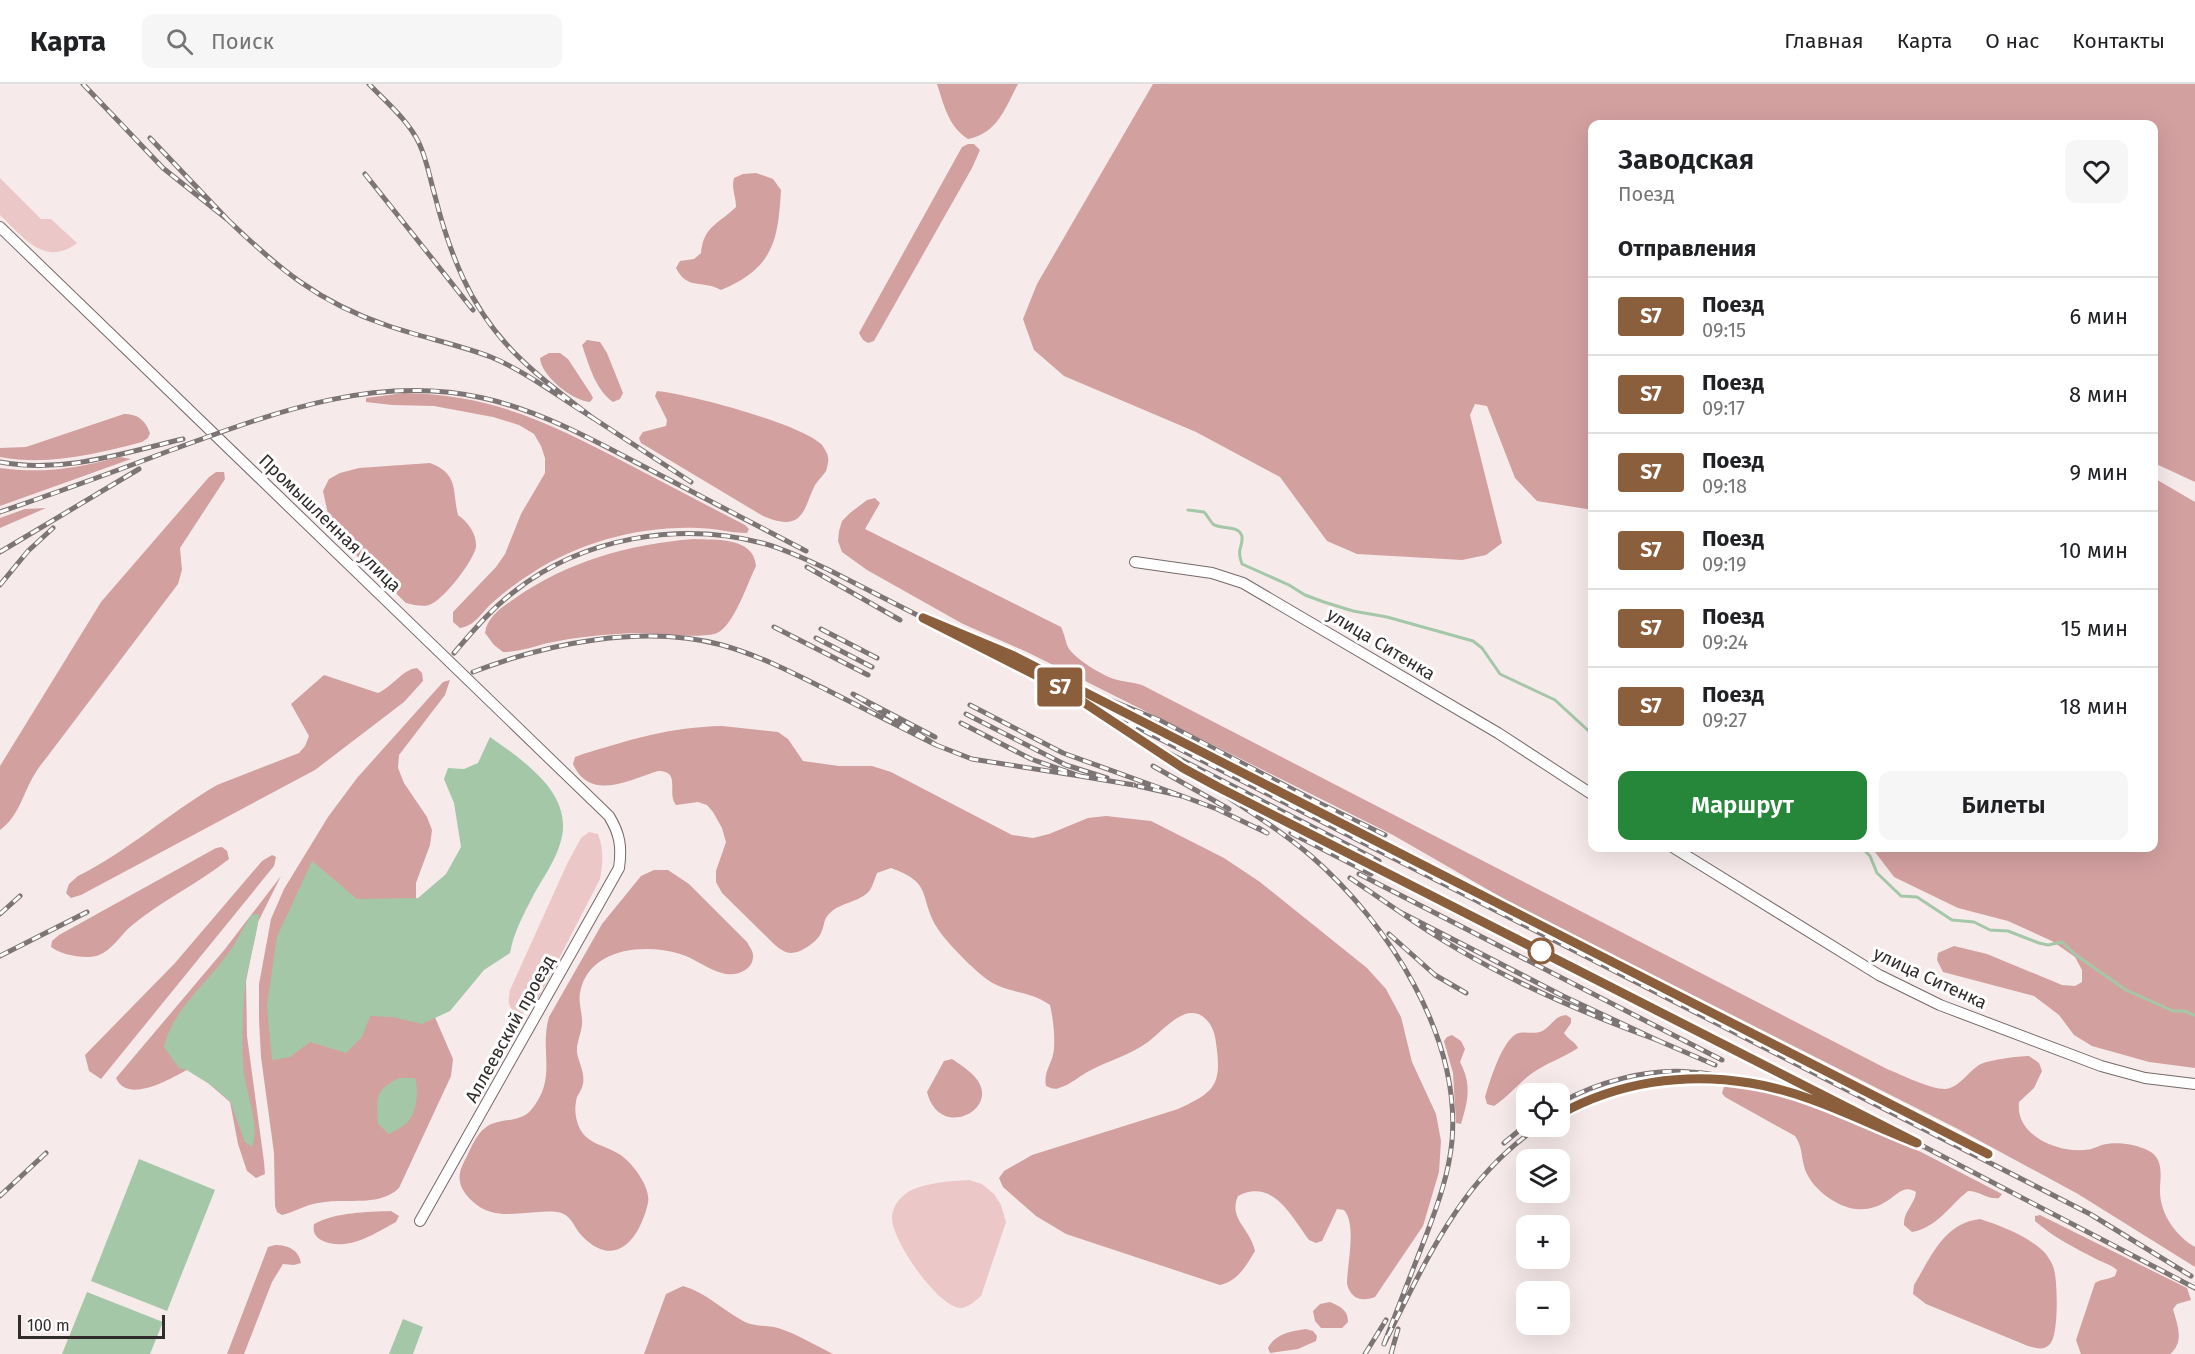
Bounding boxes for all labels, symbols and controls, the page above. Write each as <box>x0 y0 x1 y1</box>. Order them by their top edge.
search box <box>142 14 562 68</box>
text: Карта <box>30 25 106 58</box>
icon: search <box>163 25 196 58</box>
text: Поиск <box>211 28 274 55</box>
text: Главная <box>1784 28 1864 54</box>
text: Карта <box>1897 28 1952 54</box>
text: О нас <box>1985 28 2039 54</box>
text: Контакты <box>2072 28 2165 54</box>
button: heart <box>2065 140 2128 203</box>
text: Заводская <box>1618 143 1754 176</box>
text: Поезд <box>1618 182 1675 206</box>
text: Отправления <box>1618 235 1756 262</box>
text: Поезд <box>1702 291 1764 318</box>
text: S7 <box>1640 303 1662 329</box>
text: 6 мин <box>2069 303 2128 330</box>
text: 09:15 <box>1702 318 1746 342</box>
text: Поезд <box>1702 369 1764 396</box>
text: S7 <box>1640 381 1662 407</box>
text: 8 мин <box>2069 381 2128 408</box>
text: 09:17 <box>1702 396 1745 420</box>
text: Поезд <box>1702 447 1764 474</box>
street label: Промышленная улица <box>254 449 406 597</box>
text: S7 <box>1640 459 1662 485</box>
text: 9 мин <box>2070 459 2128 486</box>
text: 09:18 <box>1702 474 1747 498</box>
text: Поезд <box>1702 525 1764 552</box>
text: S7 <box>1640 537 1662 563</box>
text: 10 мин <box>2059 537 2128 564</box>
text: 09:19 <box>1702 552 1747 576</box>
street label: улица Ситенка <box>1323 603 1439 685</box>
text: Поезд <box>1702 603 1764 630</box>
text: S7 <box>1640 615 1662 641</box>
text: 15 мин <box>2061 615 2128 642</box>
text: 09:24 <box>1702 630 1748 654</box>
line badge: S7 <box>1033 668 1087 706</box>
text: S7 <box>1049 674 1071 700</box>
text: Поезд <box>1702 681 1764 708</box>
text: S7 <box>1640 693 1662 719</box>
text: 18 мин <box>2060 693 2128 720</box>
text: 09:27 <box>1702 708 1747 732</box>
button: Маршрут <box>1618 771 1867 840</box>
button: Билеты <box>1879 771 2128 840</box>
unlabelled marker <box>1528 938 1554 964</box>
street label: улица Ситенка <box>1870 942 1990 1014</box>
street label: Аллеевский проезд <box>460 951 560 1107</box>
map controls <box>1516 1083 1570 1335</box>
button: locate <box>1516 1083 1570 1137</box>
button: layers <box>1516 1149 1570 1203</box>
button: + <box>1516 1215 1570 1269</box>
button: − <box>1516 1281 1570 1335</box>
scale bar <box>18 1312 165 1340</box>
text: 100 m <box>27 1316 70 1335</box>

